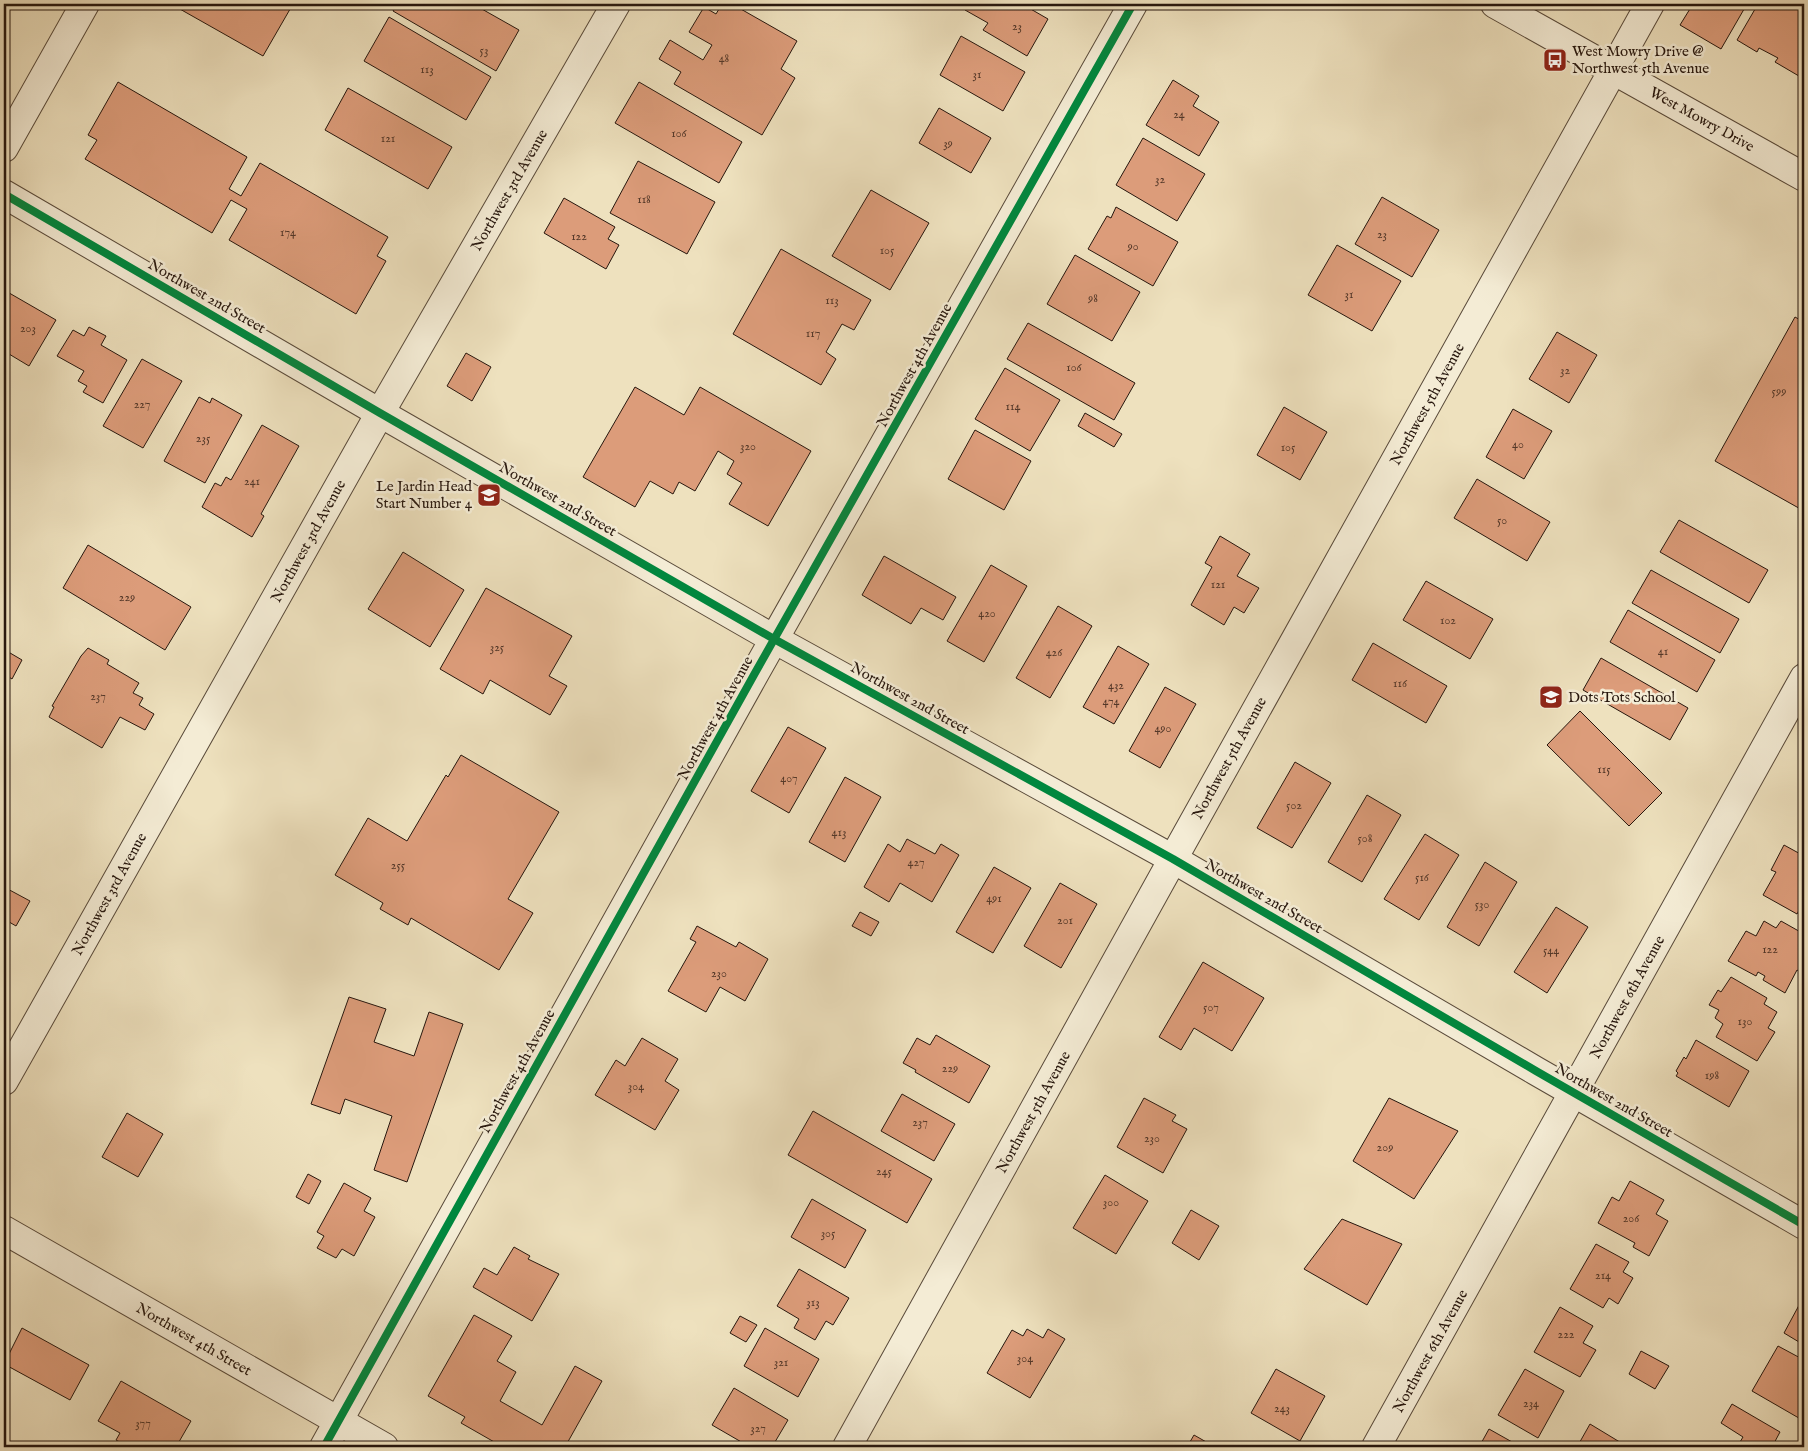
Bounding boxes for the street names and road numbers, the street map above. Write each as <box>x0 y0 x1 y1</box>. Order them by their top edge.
street label: West Mowry Drive <box>1646 83 1758 156</box>
street label: Northwest 3rd Avenue <box>467 126 552 255</box>
street label: Northwest 2nd Street <box>144 255 269 338</box>
street label: Northwest 4th Avenue <box>872 300 956 431</box>
street label: Northwest 5th Avenue <box>1386 340 1469 469</box>
street label: Northwest 2nd Street <box>495 458 620 541</box>
street label: Northwest 3rd Avenue <box>267 476 350 606</box>
street label: Northwest 4th Avenue <box>673 653 757 784</box>
street label: Northwest 2nd Street <box>847 658 973 739</box>
street label: Northwest 5th Avenue <box>1188 694 1271 823</box>
street label: Northwest 3rd Avenue <box>68 829 151 959</box>
street label: Northwest 2nd Street <box>1201 855 1326 938</box>
street label: Northwest 6th Avenue <box>1586 932 1669 1062</box>
street label: Northwest 4th Avenue <box>475 1006 559 1137</box>
street label: Northwest 5th Avenue <box>992 1048 1075 1177</box>
street label: Northwest 2nd Street <box>1551 1059 1676 1142</box>
street label: Northwest 6th Avenue <box>1389 1286 1472 1416</box>
street label: Northwest 4th Street <box>133 1299 255 1380</box>

